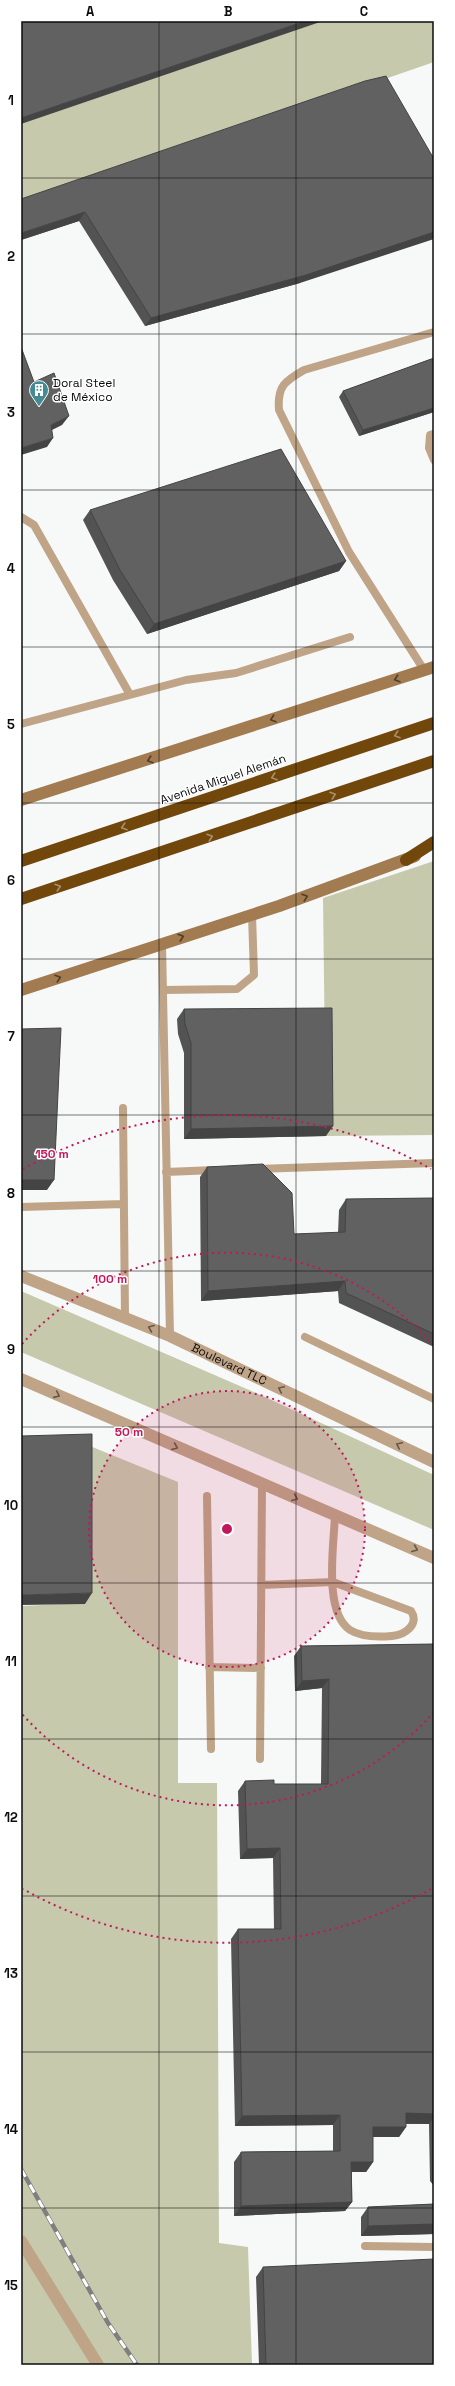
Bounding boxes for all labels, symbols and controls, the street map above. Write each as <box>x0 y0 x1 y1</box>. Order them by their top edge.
text: A <box>86 3 95 20</box>
text: B <box>224 3 233 20</box>
text: C <box>360 3 368 20</box>
text: 1 <box>8 92 14 109</box>
text: 2 <box>7 248 15 265</box>
place label: Doral Steel de México <box>53 375 115 405</box>
building icon: Doral Steel de México <box>28 379 50 407</box>
text: 3 <box>7 404 15 421</box>
text: 4 <box>7 560 15 577</box>
one-way arrow <box>393 674 400 682</box>
one-way arrow <box>270 714 277 723</box>
text: 5 <box>7 716 15 733</box>
one-way arrow <box>394 730 401 739</box>
street label: Avenida Miguel Alemán <box>158 750 288 808</box>
one-way arrow <box>146 755 153 764</box>
one-way arrow <box>271 772 278 781</box>
one-way arrow <box>329 791 336 800</box>
one-way arrow <box>120 823 127 831</box>
one-way arrow <box>206 833 213 841</box>
text: 6 <box>7 872 15 889</box>
one-way arrow <box>54 883 61 892</box>
one-way arrow <box>301 893 308 902</box>
one-way arrow <box>178 933 185 942</box>
one-way arrow <box>54 974 61 983</box>
text: 7 <box>7 1028 15 1045</box>
text: 150 m <box>35 1146 69 1162</box>
text: 8 <box>7 1185 15 1202</box>
text: 100 m <box>93 1271 127 1287</box>
one-way arrow <box>147 1325 154 1333</box>
street label: Boulevard TLC <box>189 1339 270 1389</box>
text: 9 <box>7 1341 15 1358</box>
one-way arrow <box>278 1386 286 1394</box>
one-way arrow <box>52 1390 60 1398</box>
text: 50 m <box>115 1424 143 1440</box>
one-way arrow <box>395 1442 403 1450</box>
one-way arrow <box>172 1443 179 1451</box>
one-way arrow <box>291 1494 298 1502</box>
text: 10 <box>4 1497 18 1514</box>
centre of rings <box>220 1522 234 1536</box>
one-way arrow <box>411 1545 418 1553</box>
text: 11 <box>5 1653 17 1670</box>
text: 12 <box>4 1809 18 1826</box>
text: 13 <box>4 1965 18 1982</box>
text: 14 <box>4 2121 18 2138</box>
text: 15 <box>4 2277 18 2294</box>

